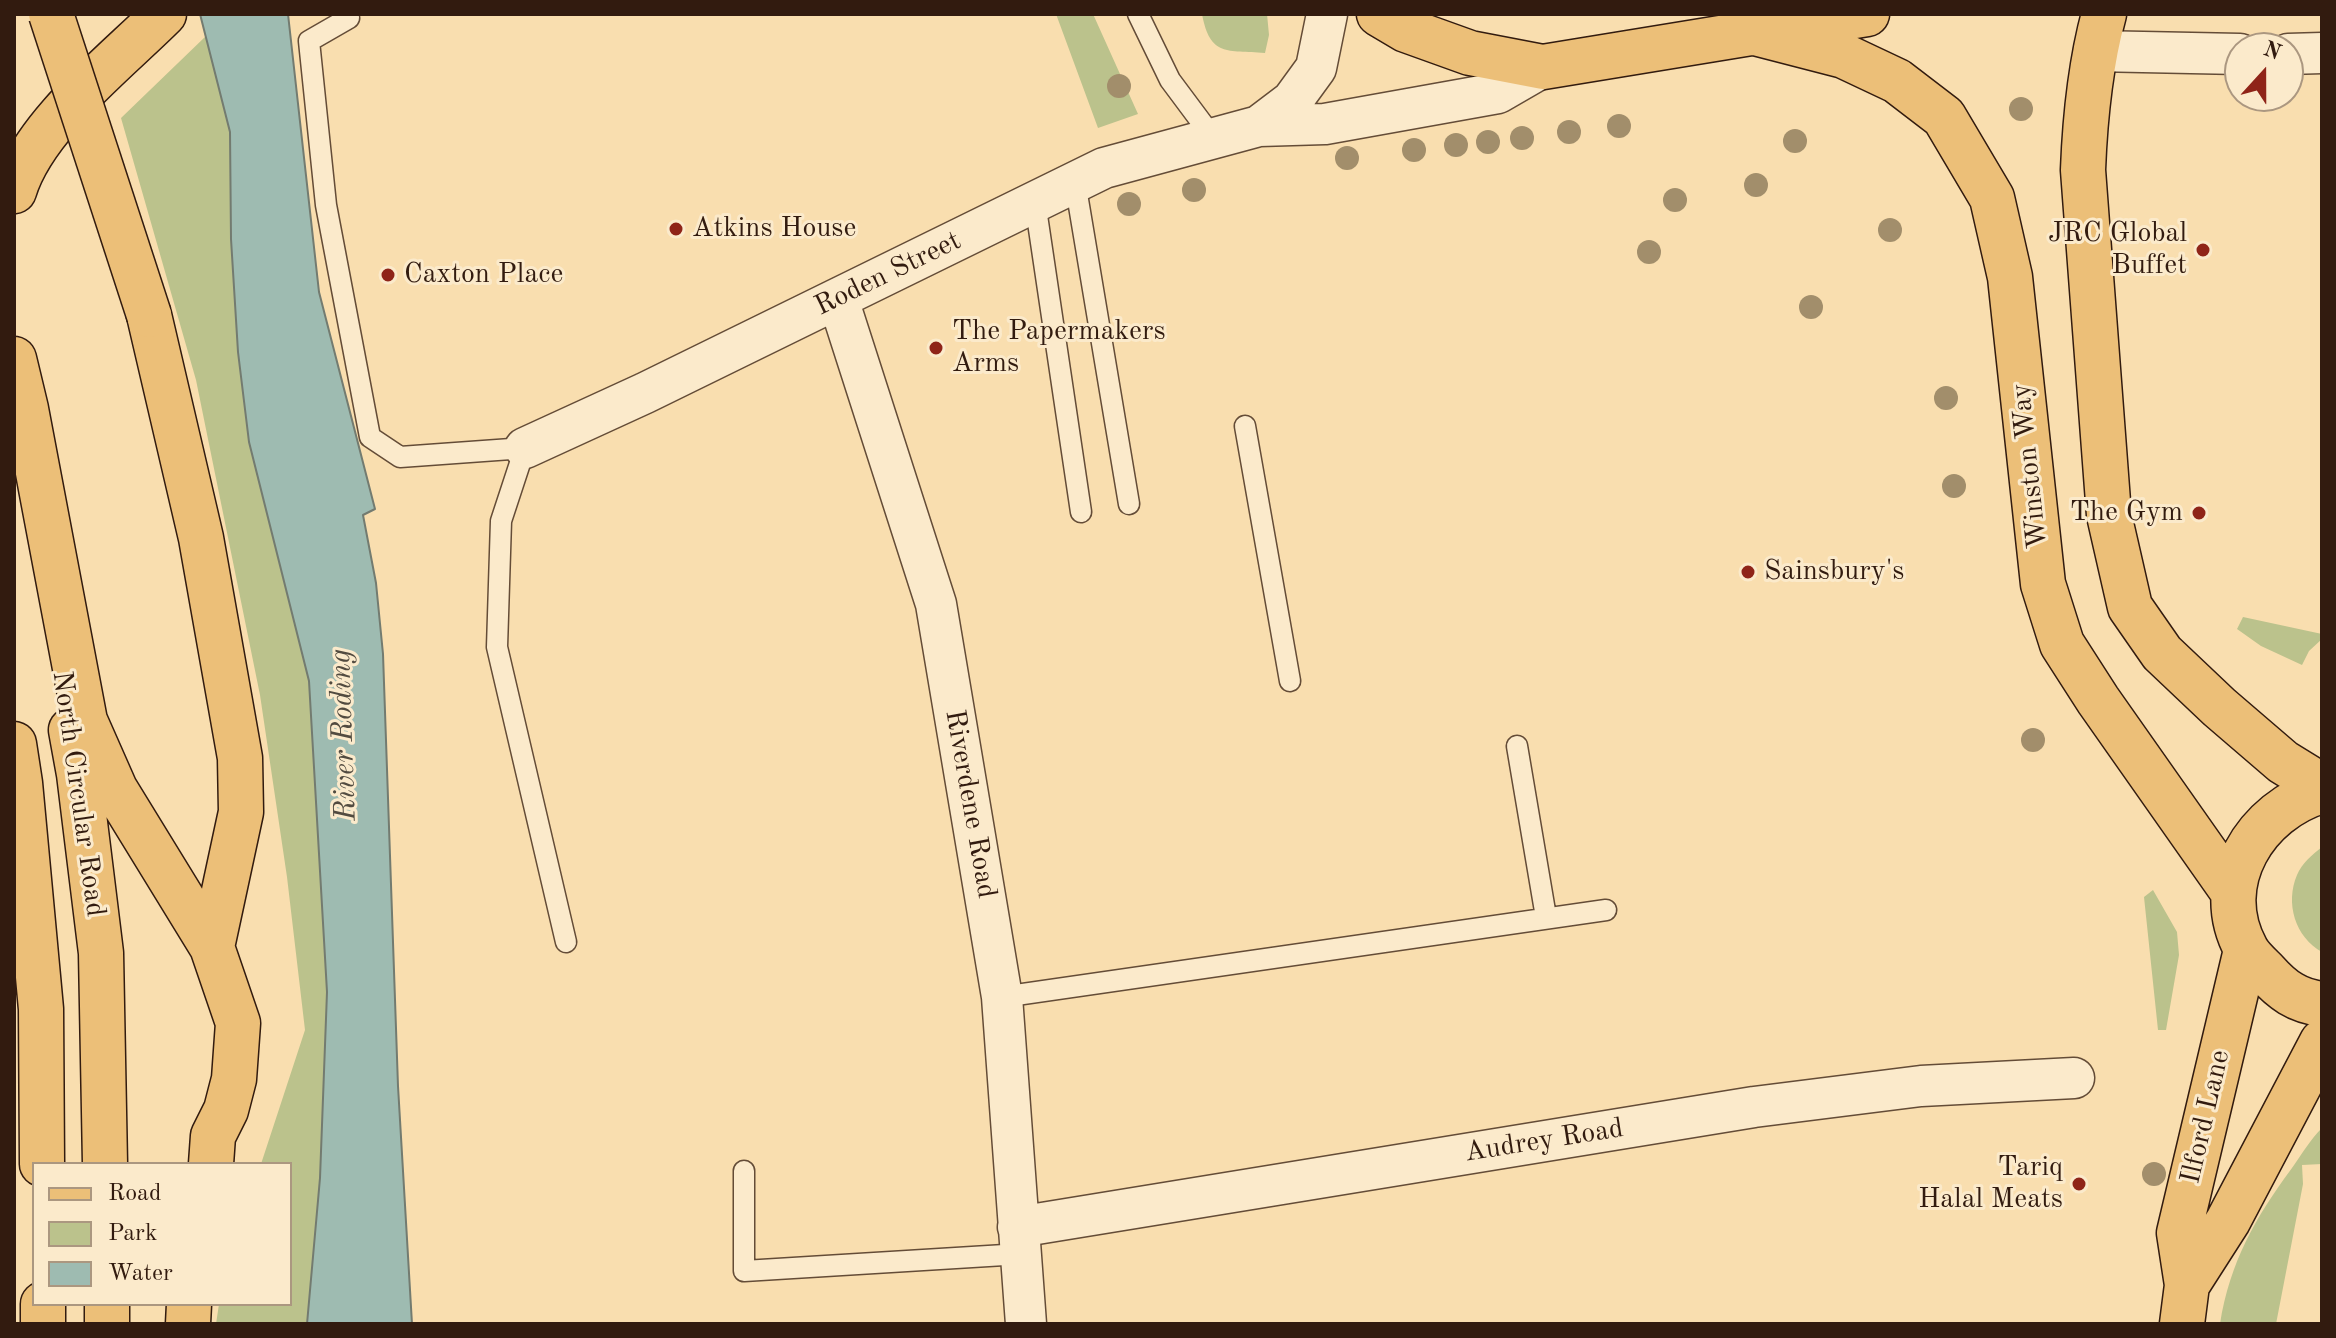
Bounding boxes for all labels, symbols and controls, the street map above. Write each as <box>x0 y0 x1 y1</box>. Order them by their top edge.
north arrow <box>2224 32 2304 112</box>
text: N <box>2260 38 2284 65</box>
place label: Atkins House <box>692 212 856 246</box>
place label: JRC Global Buffet <box>2048 217 2187 283</box>
marker: Atkins House <box>667 220 685 238</box>
street label: Roden Street <box>809 224 967 324</box>
marker: JRC Global Buffet <box>2194 241 2212 259</box>
place label: Caxton Place <box>404 258 563 292</box>
marker: Caxton Place <box>379 266 397 284</box>
place label: The Papermakers Arms <box>952 315 1166 381</box>
marker: The Papermakers Arms <box>927 339 945 357</box>
street label: Winston Way <box>2005 382 2055 550</box>
place label: The Gym <box>2070 496 2183 530</box>
marker: The Gym <box>2190 504 2208 522</box>
place label: Sainsbury's <box>1764 555 1905 589</box>
marker: Sainsbury's <box>1739 563 1757 581</box>
water label: River Roding <box>323 648 365 822</box>
street label: North Circular Road <box>44 669 112 919</box>
street label: Riverdene Road <box>937 707 1003 901</box>
street label: Ilford Lane <box>2174 1047 2238 1187</box>
street label: Audrey Road <box>1462 1112 1626 1170</box>
place label: Tariq Halal Meats <box>1918 1151 2063 1217</box>
legend <box>32 1162 292 1306</box>
marker: Tariq Halal Meats <box>2070 1175 2088 1193</box>
text: Road <box>108 1182 161 1206</box>
text: Park <box>108 1222 157 1246</box>
text: Water <box>108 1262 173 1286</box>

